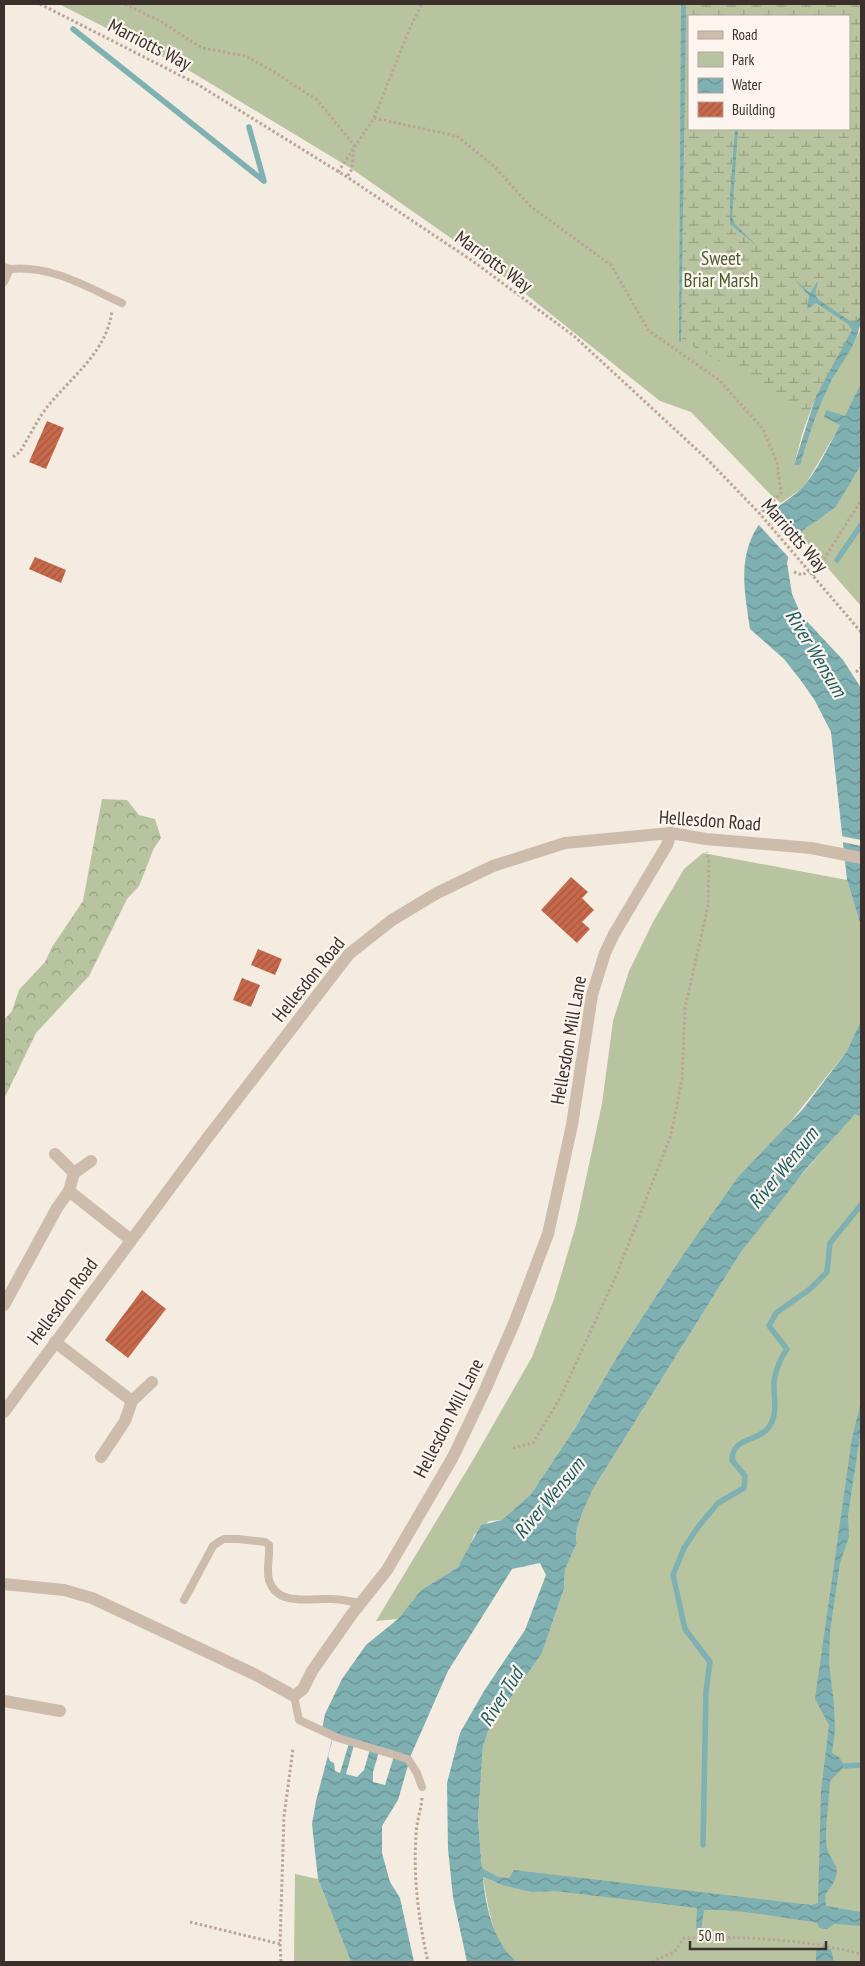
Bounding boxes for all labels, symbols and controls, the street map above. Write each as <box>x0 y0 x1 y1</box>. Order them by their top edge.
street label: Marriotts Way <box>104 13 196 75</box>
legend <box>688 15 850 130</box>
text: Road <box>732 25 758 44</box>
text: Park <box>732 50 754 69</box>
text: Water <box>732 75 763 94</box>
text: Building <box>732 100 775 119</box>
street label: Marriotts Way <box>451 225 538 298</box>
park label: Sweet Briar Marsh <box>684 246 758 292</box>
street label: Marriotts Way <box>756 493 834 577</box>
water label: River Wensum <box>780 604 853 702</box>
street label: Hellesdon Road <box>658 804 762 836</box>
street label: Hellesdon Road <box>266 932 350 1026</box>
street label: Hellesdon Mill Lane <box>545 974 591 1106</box>
water label: River Wensum <box>742 1121 824 1214</box>
street label: Hellesdon Road <box>22 1253 102 1349</box>
street label: Hellesdon Mill Lane <box>408 1354 488 1482</box>
water label: River Wensum <box>508 1452 591 1544</box>
water label: River Tud <box>473 1661 530 1731</box>
scale bar <box>690 1918 826 1950</box>
text: 50 m <box>698 1926 724 1945</box>

